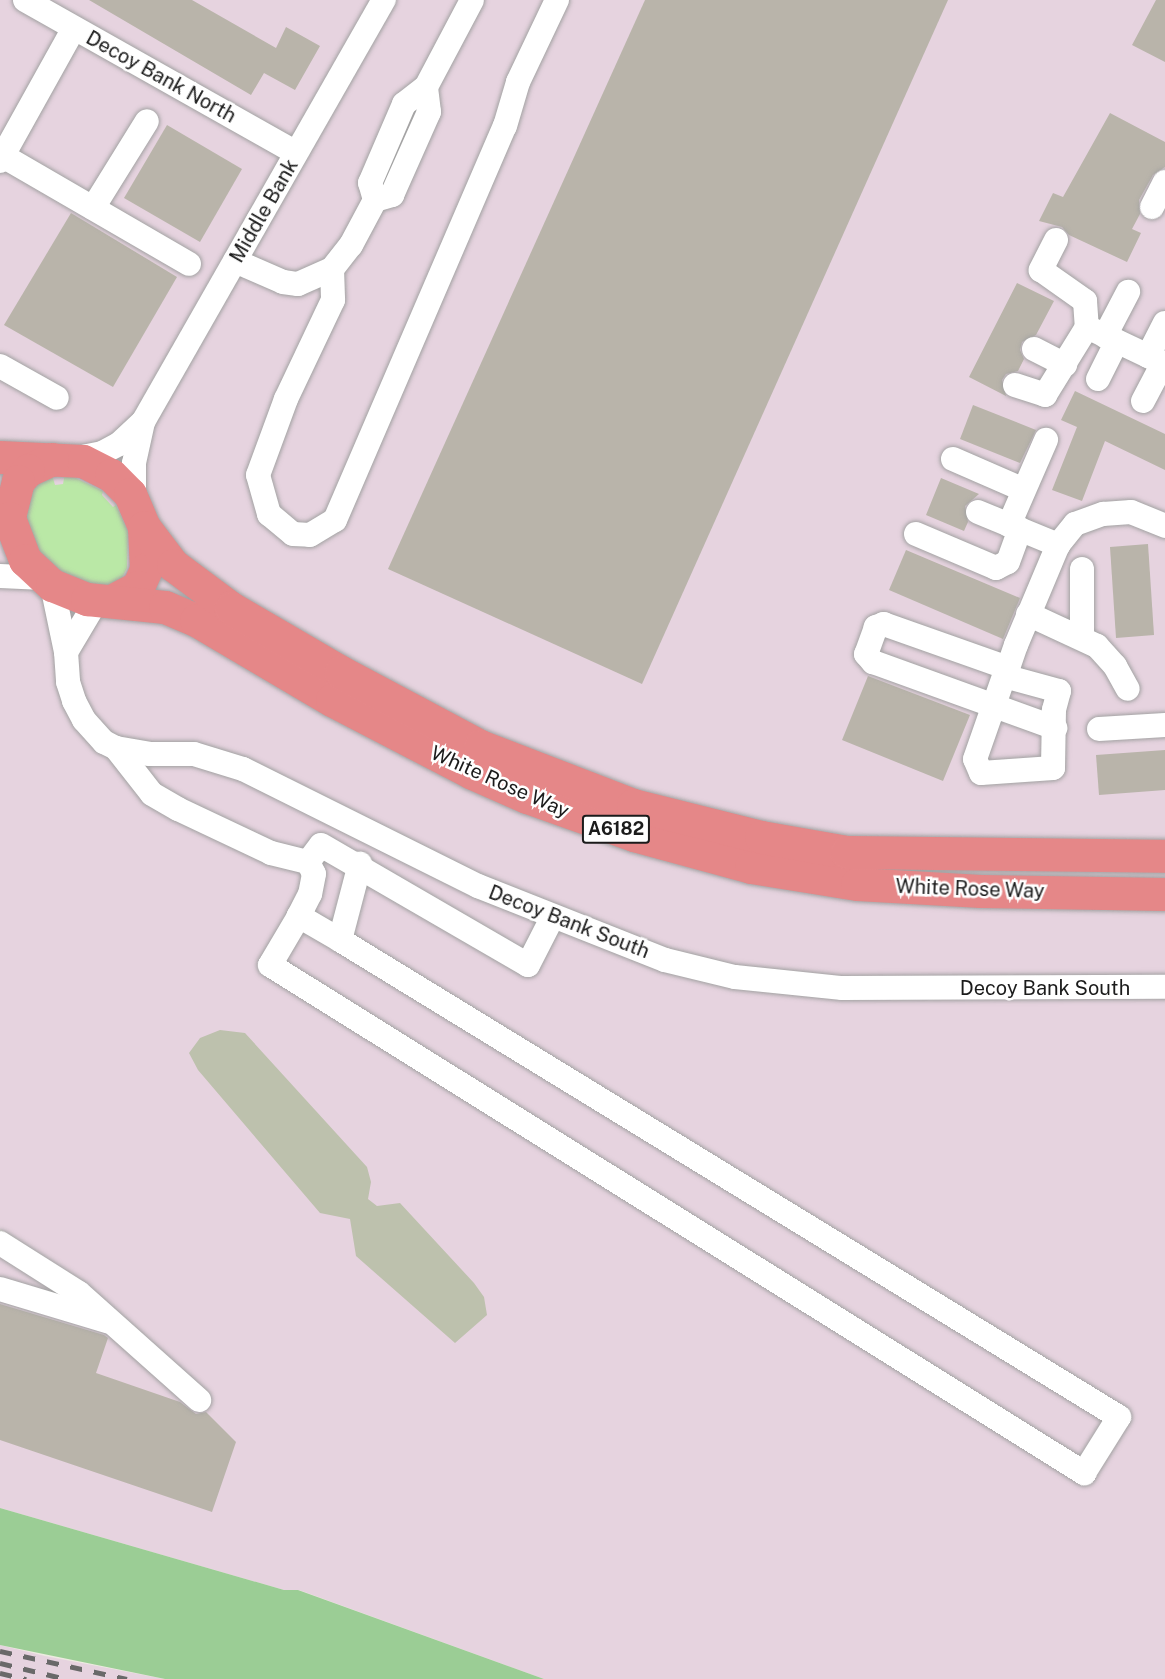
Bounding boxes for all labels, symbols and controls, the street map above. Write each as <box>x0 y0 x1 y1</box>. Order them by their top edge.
street label: Decoy Bank North <box>82 26 240 128</box>
street label: Middle Bank <box>225 155 303 267</box>
street label: White Rose Way <box>427 741 573 823</box>
road number: A6182 <box>582 814 650 844</box>
street label: White Rose Way <box>895 874 1045 904</box>
street label: Decoy Bank South <box>485 880 653 964</box>
street label: Decoy Bank South <box>960 976 1130 1000</box>

